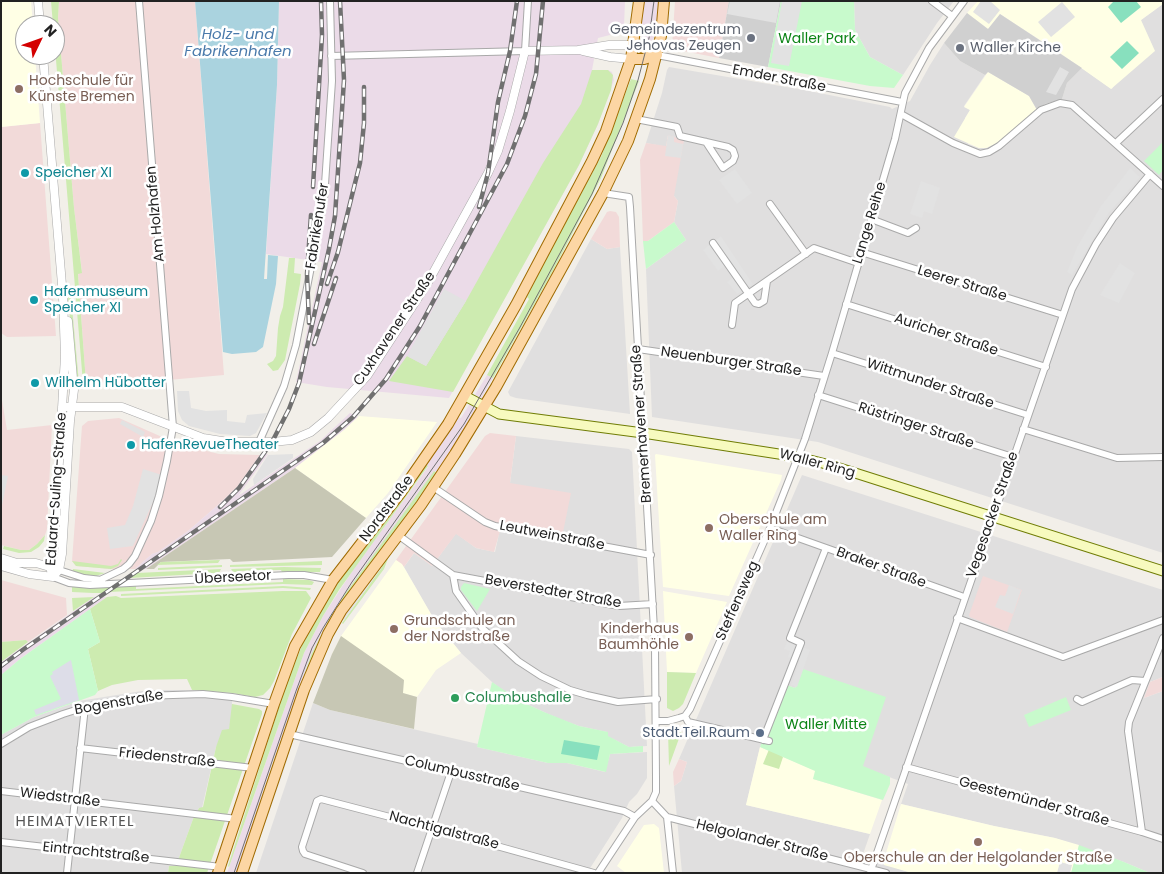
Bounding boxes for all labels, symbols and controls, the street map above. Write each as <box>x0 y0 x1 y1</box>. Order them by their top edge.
north arrow <box>15 15 65 65</box>
text: N <box>39 20 61 41</box>
place label: Gemeindezentrum Jehovas Zeugen <box>610 22 741 54</box>
water label: Holz- und Fabrikenhafen <box>184 26 292 61</box>
park label: Waller Park <box>778 31 856 47</box>
marker: Gemeindezentrum Jehovas Zeugen <box>745 32 757 44</box>
place label: Waller Kirche <box>970 40 1061 56</box>
marker: Waller Kirche <box>954 42 966 54</box>
street label: Emder Straße <box>731 62 827 96</box>
place label: Hochschule für Künste Bremen <box>29 73 135 105</box>
marker: Hochschule für Künste Bremen <box>13 83 25 95</box>
place label: Speicher XI <box>35 165 112 181</box>
street label: Am Holzhafen <box>143 165 169 263</box>
marker: Speicher XI <box>19 167 31 179</box>
street label: Lange Reihe <box>850 180 890 266</box>
street label: Fabrikenufer <box>303 182 333 270</box>
street label: Leerer Straße <box>915 262 1009 306</box>
street label: Cuxhavener Straße <box>351 269 439 389</box>
place label: Hafenmuseum Speicher XI <box>44 284 148 316</box>
marker: Hafenmuseum Speicher XI <box>28 294 40 306</box>
street label: Auricher Straße <box>892 310 1000 360</box>
street label: Bremerhavener Straße <box>628 344 656 504</box>
street label: Neuenburger Straße <box>659 344 803 380</box>
street label: Wittmunder Straße <box>864 355 996 413</box>
place label: Wilhelm Hübotter <box>45 375 166 391</box>
marker: Wilhelm Hübotter <box>29 377 41 389</box>
street label: Rüstringer Straße <box>856 399 976 453</box>
street label: Eduard-Suling-Straße <box>43 412 71 566</box>
place label: HafenRevueTheater <box>141 437 279 453</box>
marker: HafenRevueTheater <box>125 439 137 451</box>
street label: Waller Ring <box>777 446 857 482</box>
street label: Vegesacker Straße <box>963 450 1023 580</box>
street label: Nordstraße <box>357 472 417 546</box>
place label: Oberschule am Waller Ring <box>719 512 827 544</box>
street label: Leutweinstraße <box>498 518 606 554</box>
marker: Oberschule am Waller Ring <box>703 522 715 534</box>
street label: Braker Straße <box>834 544 928 592</box>
street label: Steffensweg <box>713 558 763 644</box>
street label: Überseetor <box>194 568 272 588</box>
street label: Beverstedter Straße <box>483 572 623 612</box>
place label: Grundschule an der Nordstraße <box>404 613 516 646</box>
place label: Kinderhaus Baumhöhle <box>599 621 679 654</box>
marker: Grundschule an der Nordstraße <box>388 623 400 635</box>
marker: Kinderhaus Baumhöhle <box>683 631 695 643</box>
street label: Bogenstraße <box>73 687 165 719</box>
place label: Columbushalle <box>465 690 571 706</box>
marker: Columbushalle <box>449 692 461 704</box>
park label: Waller Mitte <box>785 717 867 733</box>
place label: Stadt.Teil.Raum <box>642 725 750 741</box>
marker: Stadt.Teil.Raum <box>754 727 766 739</box>
street label: Friedenstraße <box>118 745 216 771</box>
street label: Columbusstraße <box>403 753 521 795</box>
street label: Geestemünder Straße <box>957 774 1111 830</box>
street label: Wiedstraße <box>19 785 101 811</box>
street label: Nachtigalstraße <box>387 808 501 854</box>
district label: HEIMATVIERTEL <box>14 813 136 831</box>
street label: Helgolander Straße <box>694 816 830 866</box>
marker: Oberschule an der Helgolander Straße <box>972 836 984 848</box>
street label: Eintrachtstraße <box>42 839 150 867</box>
place label: Oberschule an der Helgolander Straße <box>844 850 1112 866</box>

